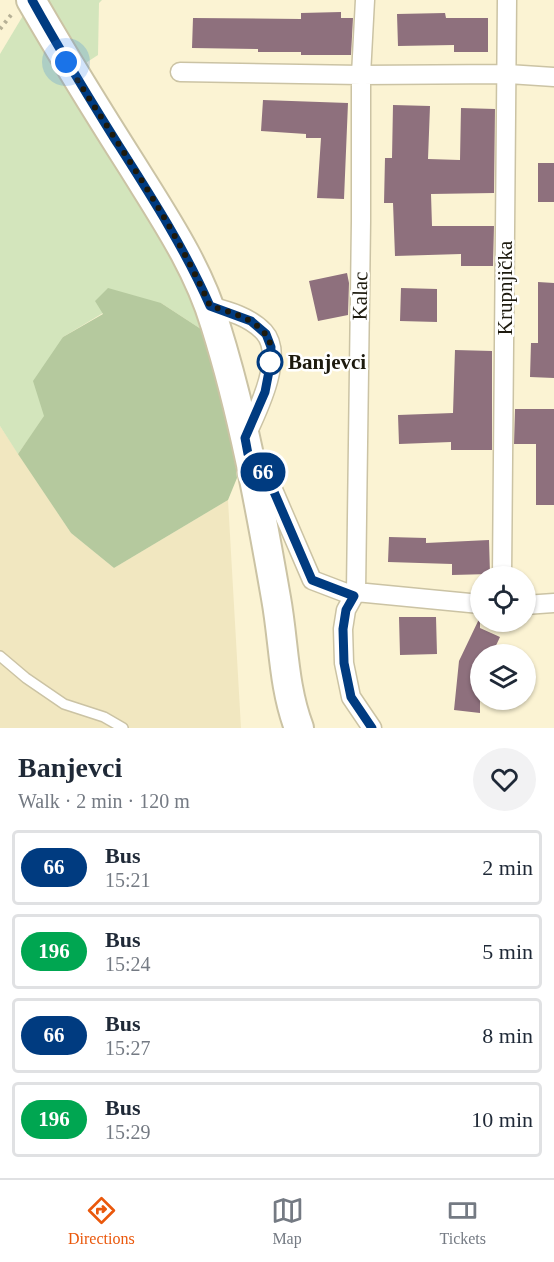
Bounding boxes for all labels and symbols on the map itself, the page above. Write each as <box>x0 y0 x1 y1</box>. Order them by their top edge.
your location <box>51 47 81 77</box>
street label: Krupnjička <box>493 240 517 335</box>
street label: Kalac <box>348 271 372 321</box>
marker: Banjevci <box>257 349 283 375</box>
place label: Banjevci <box>288 350 366 374</box>
line badge: 66 <box>236 452 290 492</box>

